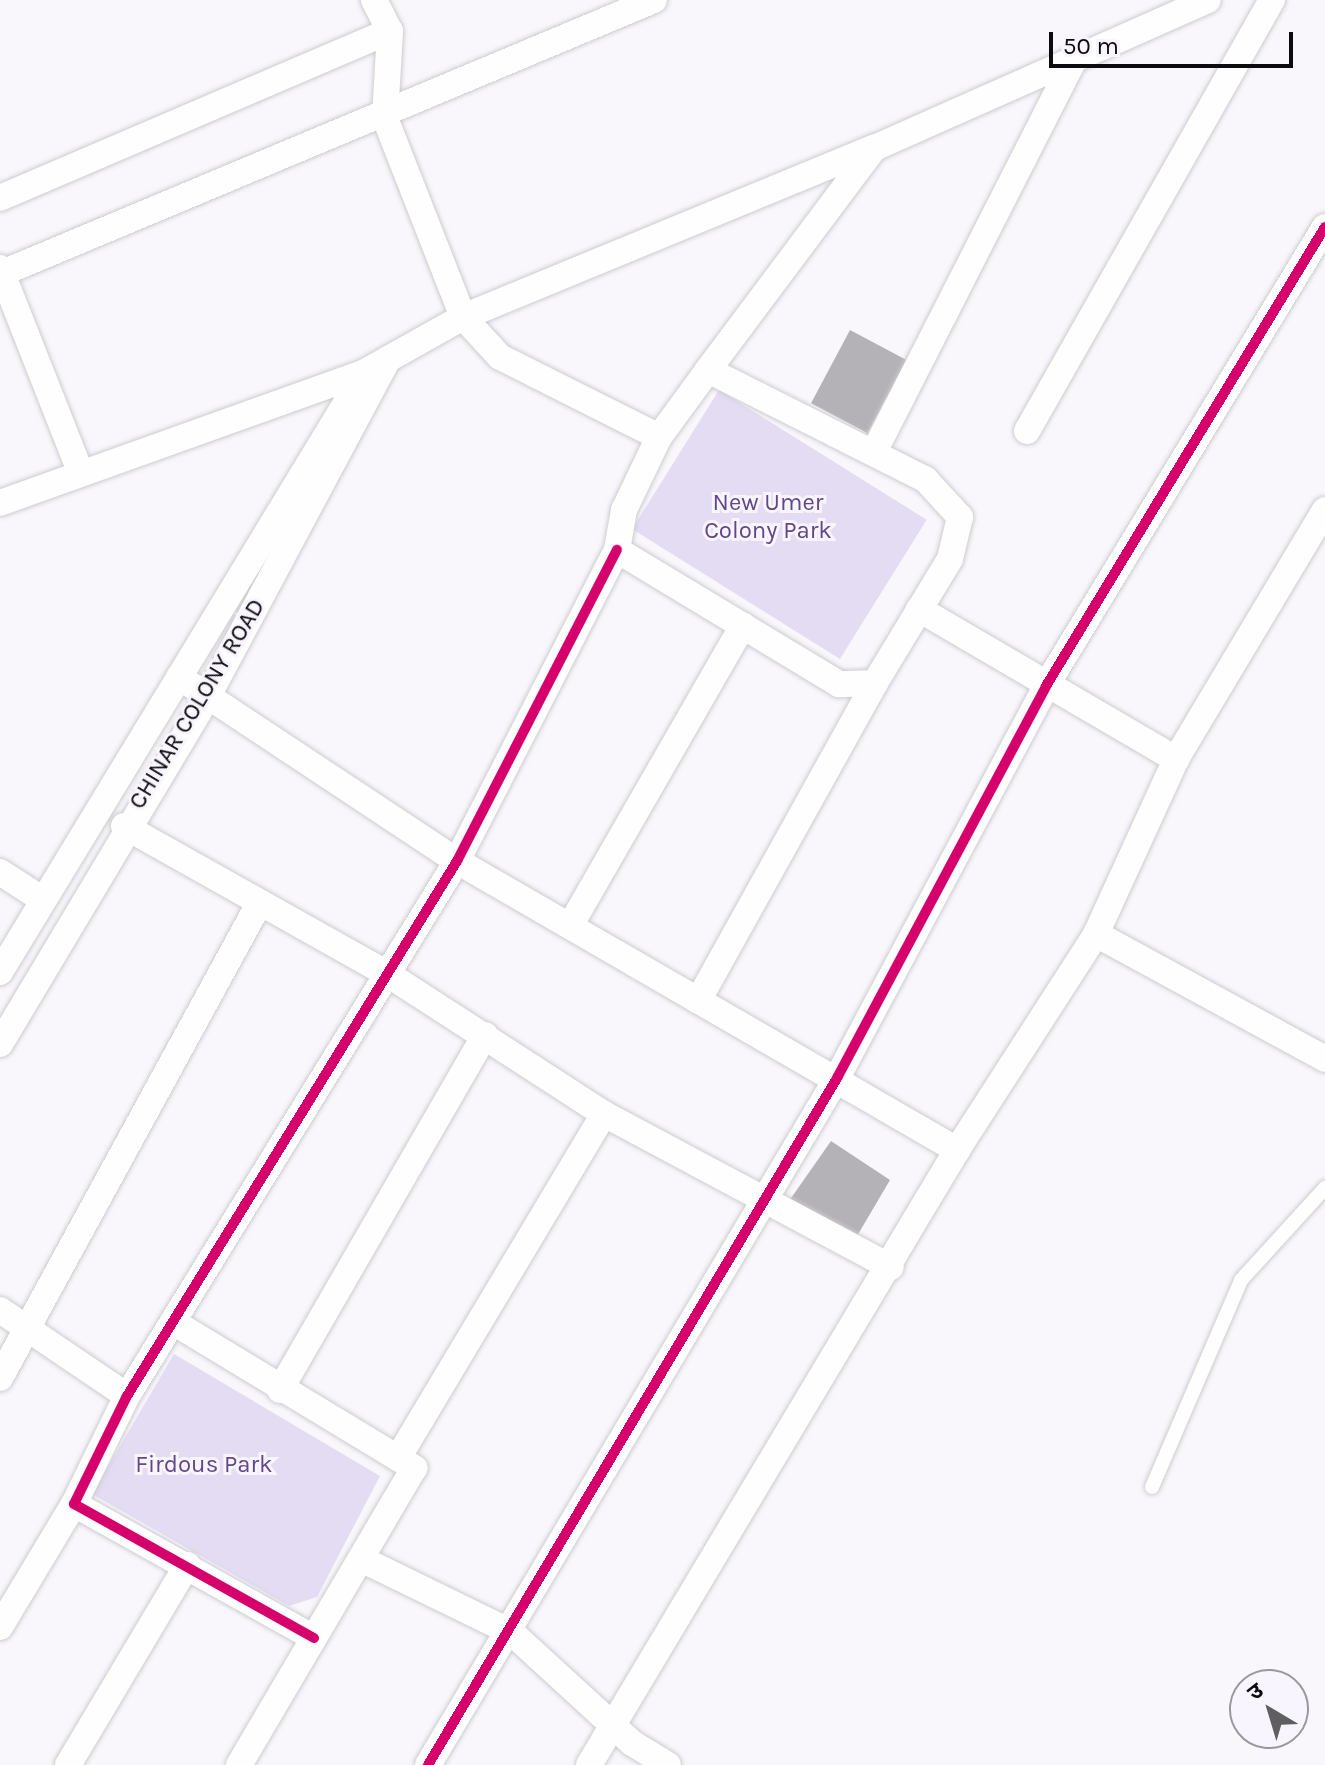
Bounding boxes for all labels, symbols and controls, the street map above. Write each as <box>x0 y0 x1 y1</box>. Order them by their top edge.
scale bar <box>1053 16 1297 66</box>
text: 50 m <box>1063 32 1119 60</box>
park label: New Umer Colony Park <box>704 489 832 545</box>
street label: CHINAR COLONY ROAD <box>123 594 271 814</box>
park label: Firdous Park <box>135 1451 273 1479</box>
north arrow <box>1229 1669 1309 1749</box>
text: उ <box>1242 1677 1269 1706</box>

